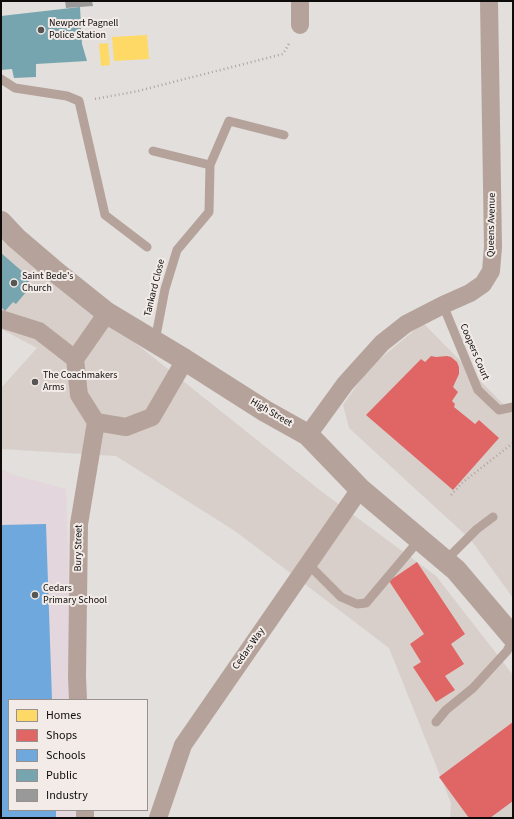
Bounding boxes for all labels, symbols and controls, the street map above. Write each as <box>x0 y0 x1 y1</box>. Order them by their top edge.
place label: Newport Pagnell Police Station <box>49 18 118 42</box>
marker: Newport Pagnell Police Station <box>36 25 46 35</box>
street label: Queens Avenue <box>485 193 499 257</box>
street label: Tankard Close <box>142 258 168 318</box>
place label: Saint Bede's Church <box>22 271 74 294</box>
marker: Saint Bede's Church <box>9 278 19 288</box>
street label: Coopers Court <box>457 322 491 382</box>
place label: The Coachmakers Arms <box>43 370 117 394</box>
marker: The Coachmakers Arms <box>30 377 40 387</box>
street label: High Street <box>248 396 294 430</box>
street label: Bury Street <box>73 525 85 571</box>
place label: Cedars Primary School <box>43 583 107 606</box>
marker: Cedars Primary School <box>30 590 40 600</box>
street label: Cedars Way <box>230 626 268 672</box>
legend <box>8 699 148 811</box>
text: Homes <box>46 707 81 724</box>
text: Shops <box>46 727 77 744</box>
text: Schools <box>46 747 86 764</box>
text: Public <box>46 767 77 784</box>
text: Industry <box>46 787 88 804</box>

